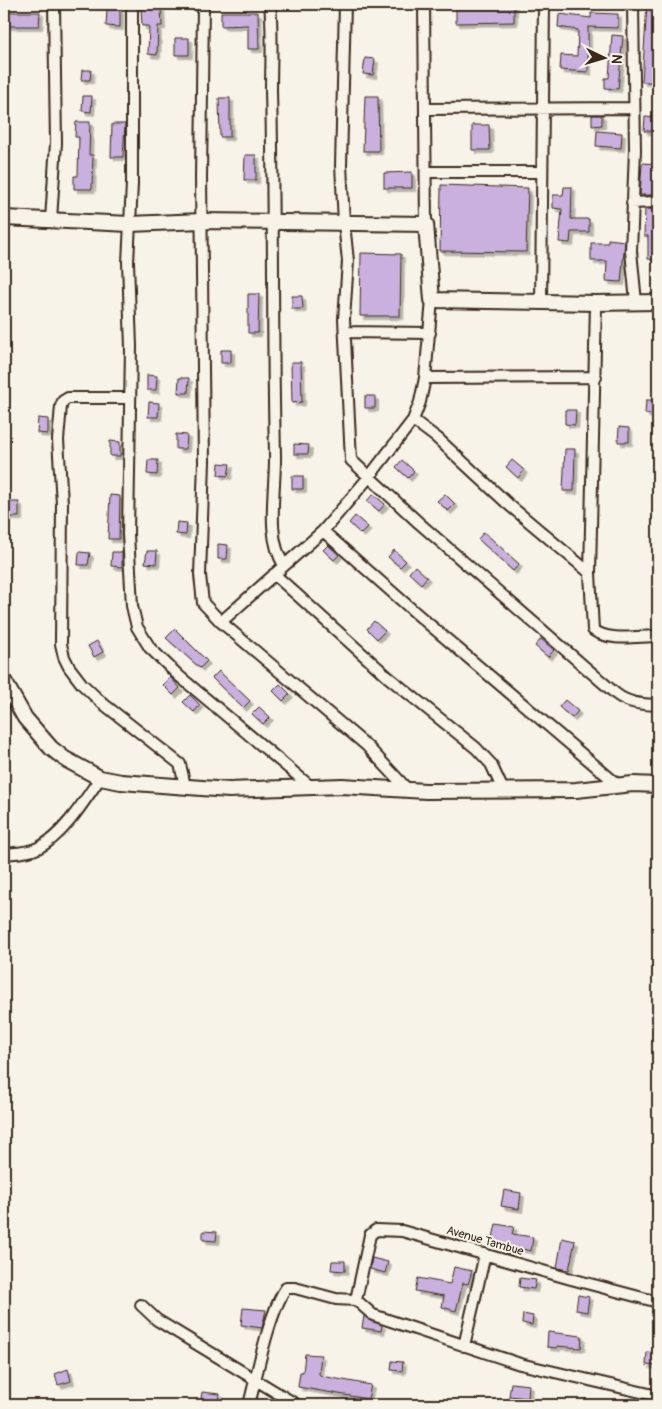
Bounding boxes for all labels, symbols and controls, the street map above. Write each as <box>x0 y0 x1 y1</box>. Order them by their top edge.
north arrow <box>580 32 630 82</box>
text: N <box>608 54 625 65</box>
street label: Avenue Tambue <box>445 1223 525 1259</box>

